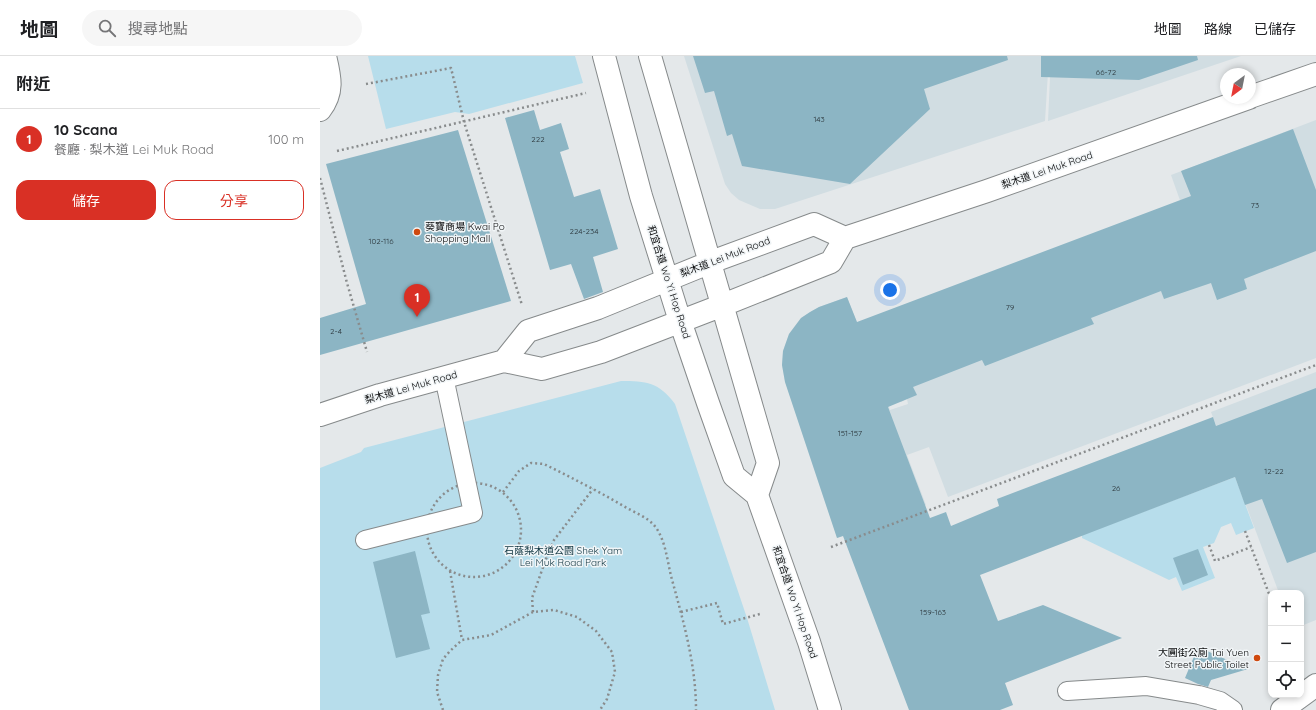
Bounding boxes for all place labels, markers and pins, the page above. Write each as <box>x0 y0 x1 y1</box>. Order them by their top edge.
place label: 葵寶商場 Kwai Po Shopping Mall <box>425 220 505 245</box>
marker: 葵寶商場 Kwai Po Shopping Mall <box>412 227 422 237</box>
pin: 1 <box>404 284 430 317</box>
place label: 大圓街公廁 Tai Yuen Street Public Toilet <box>1158 646 1250 671</box>
marker: 大圓街公廁 Tai Yuen Street Public Toilet <box>1252 653 1262 663</box>

